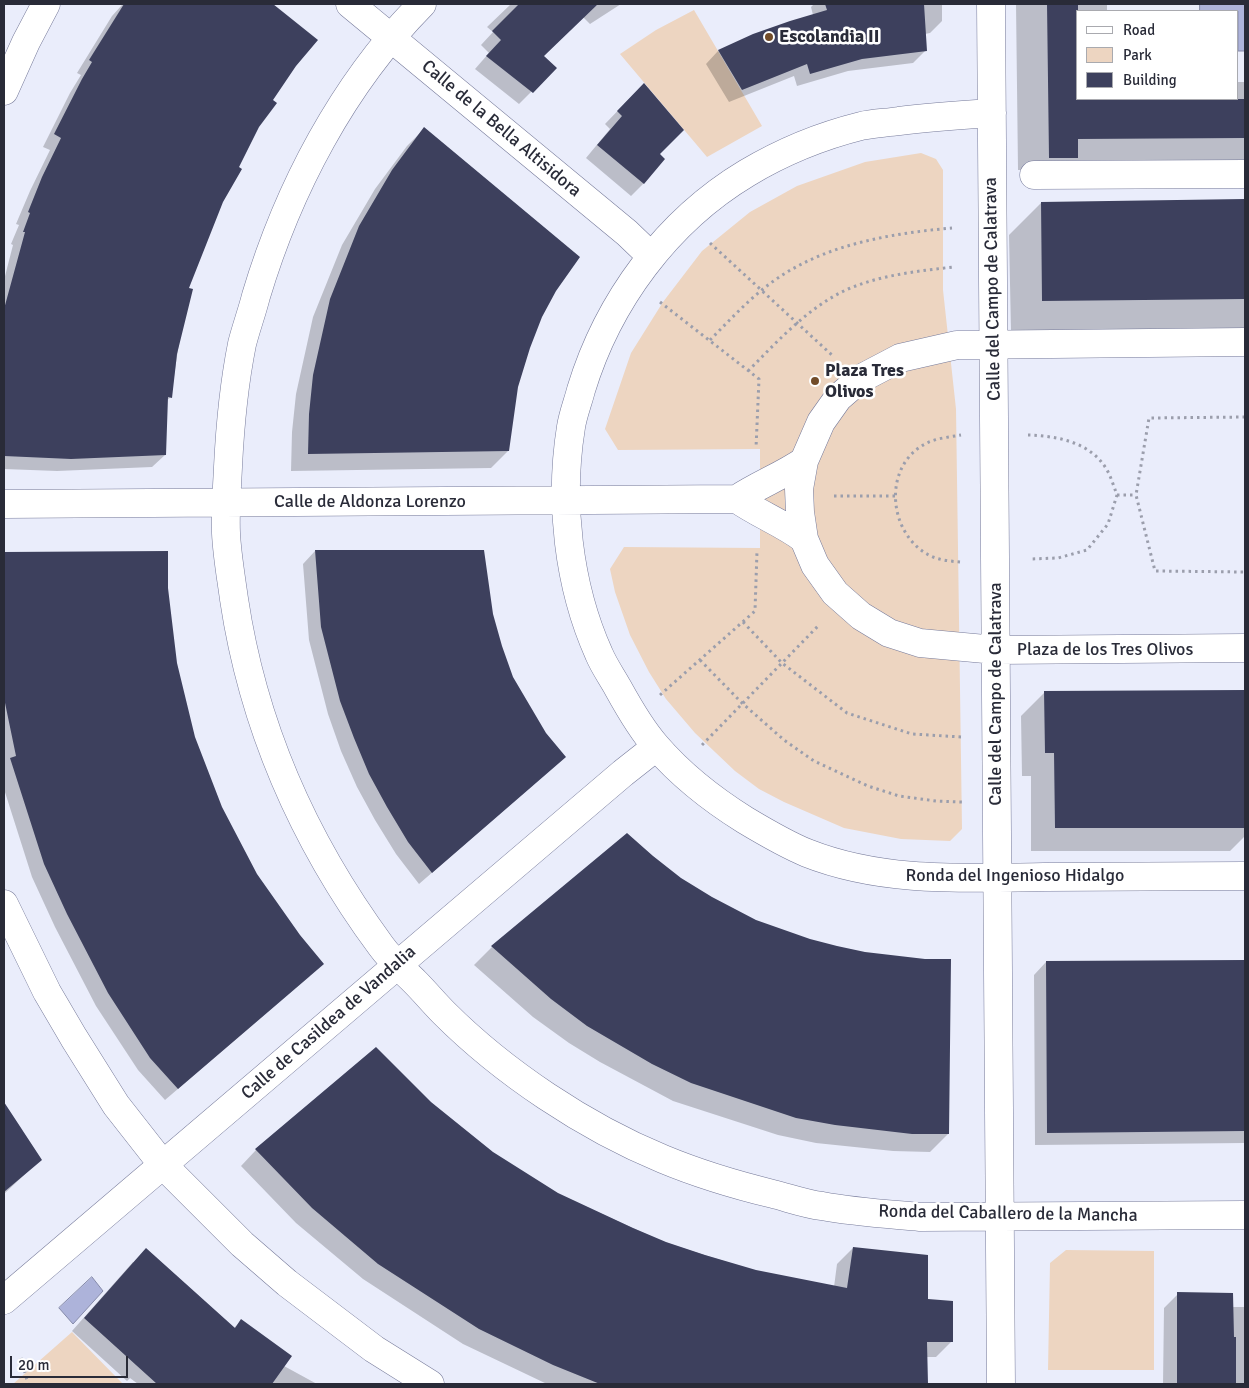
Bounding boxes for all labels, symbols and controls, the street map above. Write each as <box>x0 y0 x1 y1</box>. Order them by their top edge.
legend <box>1076 10 1239 100</box>
text: Road <box>1123 21 1155 39</box>
place label: Escolandia II <box>779 26 879 48</box>
marker: Escolandia II <box>763 31 775 43</box>
text: Park <box>1123 46 1152 64</box>
street label: Calle de la Bella Altisidora <box>417 56 585 202</box>
text: Building <box>1123 71 1177 89</box>
street label: Calle del Campo de Calatrava <box>980 177 1006 401</box>
place label: Plaza Tres Olivos <box>825 360 904 402</box>
marker: Plaza Tres Olivos <box>809 375 821 387</box>
street label: Calle de Aldonza Lorenzo <box>274 491 466 513</box>
street label: Calle del Campo de Calatrava <box>985 582 1007 806</box>
street label: Plaza de los Tres Olivos <box>1017 639 1193 661</box>
street label: Ronda del Ingenioso Hidalgo <box>906 865 1124 887</box>
street label: Calle de Casildea de Vandalia <box>237 941 421 1105</box>
street label: Ronda del Caballero de la Mancha <box>878 1201 1138 1227</box>
scale bar <box>12 1346 130 1378</box>
text: 20 m <box>18 1356 49 1374</box>

